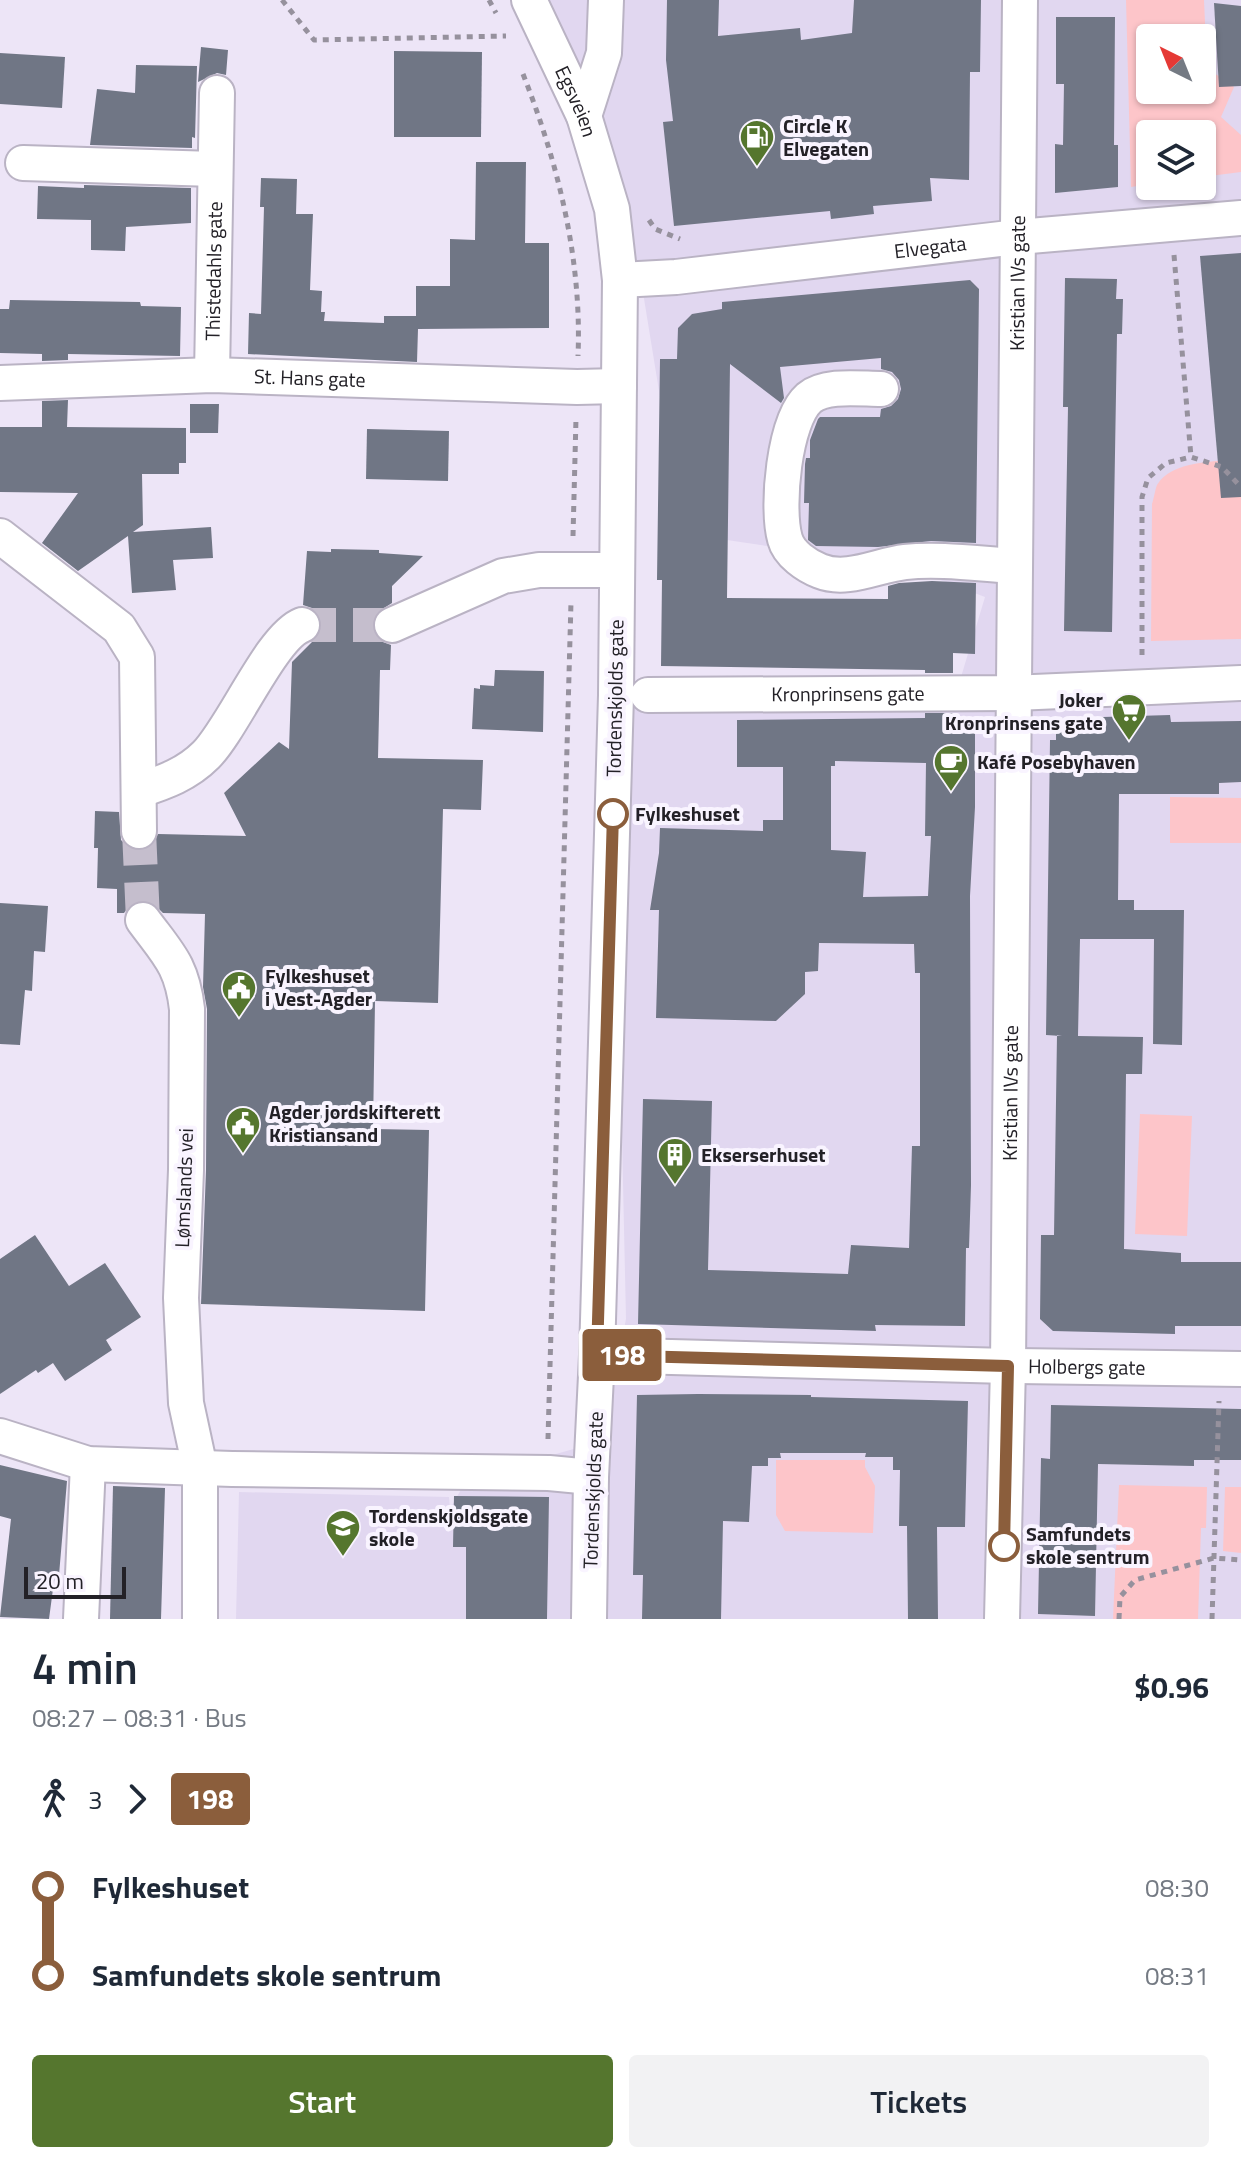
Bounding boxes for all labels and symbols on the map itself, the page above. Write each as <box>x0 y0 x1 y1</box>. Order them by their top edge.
north arrow <box>1136 24 1216 104</box>
street label: Egsveien <box>547 60 605 141</box>
place label: Circle K Elvegaten <box>783 110 869 164</box>
fuel station icon: Circle K Elvegaten <box>738 118 776 168</box>
street label: Thistedahls gate <box>197 201 230 341</box>
street label: Kristian IVs gate <box>1001 215 1033 351</box>
street label: Elvegata <box>892 227 968 266</box>
street label: St. Hans gate <box>253 360 366 395</box>
street label: Tordenskjolds gate <box>598 619 631 777</box>
street label: Kronprinsens gate <box>771 677 925 709</box>
place label: Joker Kronprinsens gate <box>945 684 1104 738</box>
supermarket icon: Joker Kronprinsens gate <box>1110 692 1148 742</box>
cafe icon: Kafé Posebyhaven <box>932 743 970 793</box>
place label: Kafé Posebyhaven <box>977 746 1136 777</box>
place label: Fylkeshuset <box>635 798 740 829</box>
marker: Fylkeshuset <box>598 799 628 829</box>
place label: Fylkeshuset i Vest-Agder <box>265 960 373 1014</box>
public building icon: Fylkeshuset i Vest-Agder <box>220 969 258 1019</box>
street label: Kristian IVs gate <box>994 1025 1026 1161</box>
place label: Agder jordskifterett Kristiansand <box>269 1096 441 1150</box>
public building icon: Agder jordskifterett Kristiansand <box>224 1105 262 1155</box>
street label: Lømslands vei <box>166 1128 201 1248</box>
building icon: Ekserserhuset <box>656 1136 694 1186</box>
place label: Ekserserhuset <box>701 1139 826 1170</box>
line badge: 198 <box>576 1329 668 1381</box>
street label: Holbergs gate <box>1028 1350 1146 1383</box>
street label: Tordenskjolds gate <box>574 1411 611 1569</box>
place label: Tordenskjoldsgate skole <box>369 1500 528 1554</box>
school or university icon: Tordenskjoldsgate skole <box>324 1508 362 1558</box>
place label: Samfundets skole sentrum <box>1026 1518 1149 1572</box>
marker: Samfundets skole sentrum <box>989 1531 1019 1561</box>
scale bar <box>24 1563 126 1599</box>

